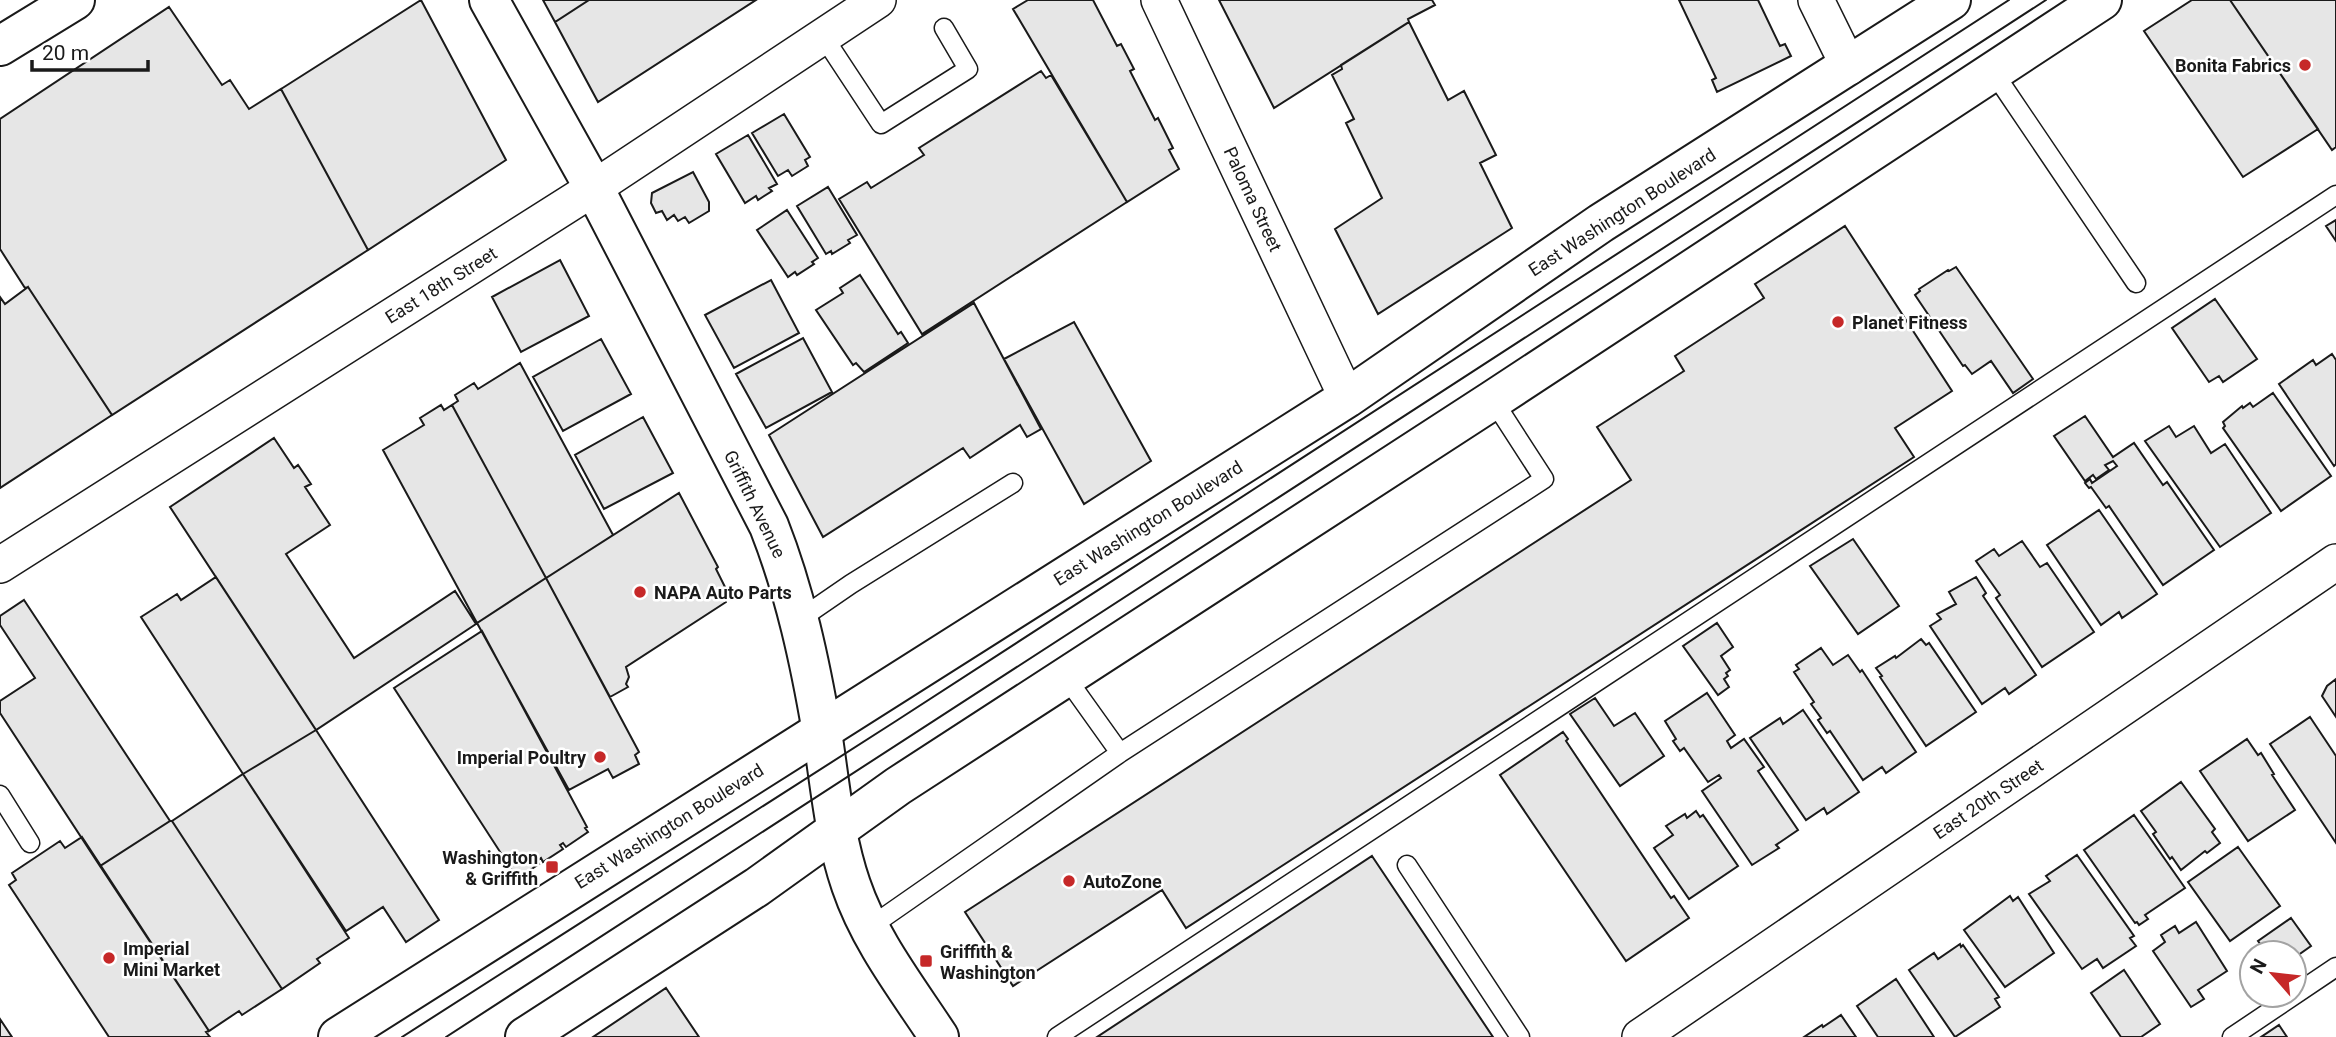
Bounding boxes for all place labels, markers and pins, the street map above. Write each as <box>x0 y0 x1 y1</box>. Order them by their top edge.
place label: Bonita Fabrics <box>2175 55 2291 76</box>
marker: Bonita Fabrics <box>2297 57 2313 73</box>
place label: Planet Fitness <box>1852 312 1967 333</box>
marker: Planet Fitness <box>1830 314 1846 330</box>
place label: NAPA Auto Parts <box>654 582 792 603</box>
marker: NAPA Auto Parts <box>632 584 648 600</box>
place label: Imperial Poultry <box>457 747 587 768</box>
marker: Imperial Poultry <box>592 749 608 765</box>
place label: Washington & Griffith <box>442 847 538 889</box>
marker: Washington & Griffith <box>544 859 560 875</box>
place label: AutoZone <box>1083 871 1162 892</box>
marker: AutoZone <box>1061 873 1077 889</box>
place label: Imperial Mini Market <box>123 938 220 980</box>
place label: Griffith & Washington <box>940 941 1036 983</box>
marker: Imperial Mini Market <box>101 950 117 966</box>
marker: Griffith & Washington <box>918 953 934 969</box>

